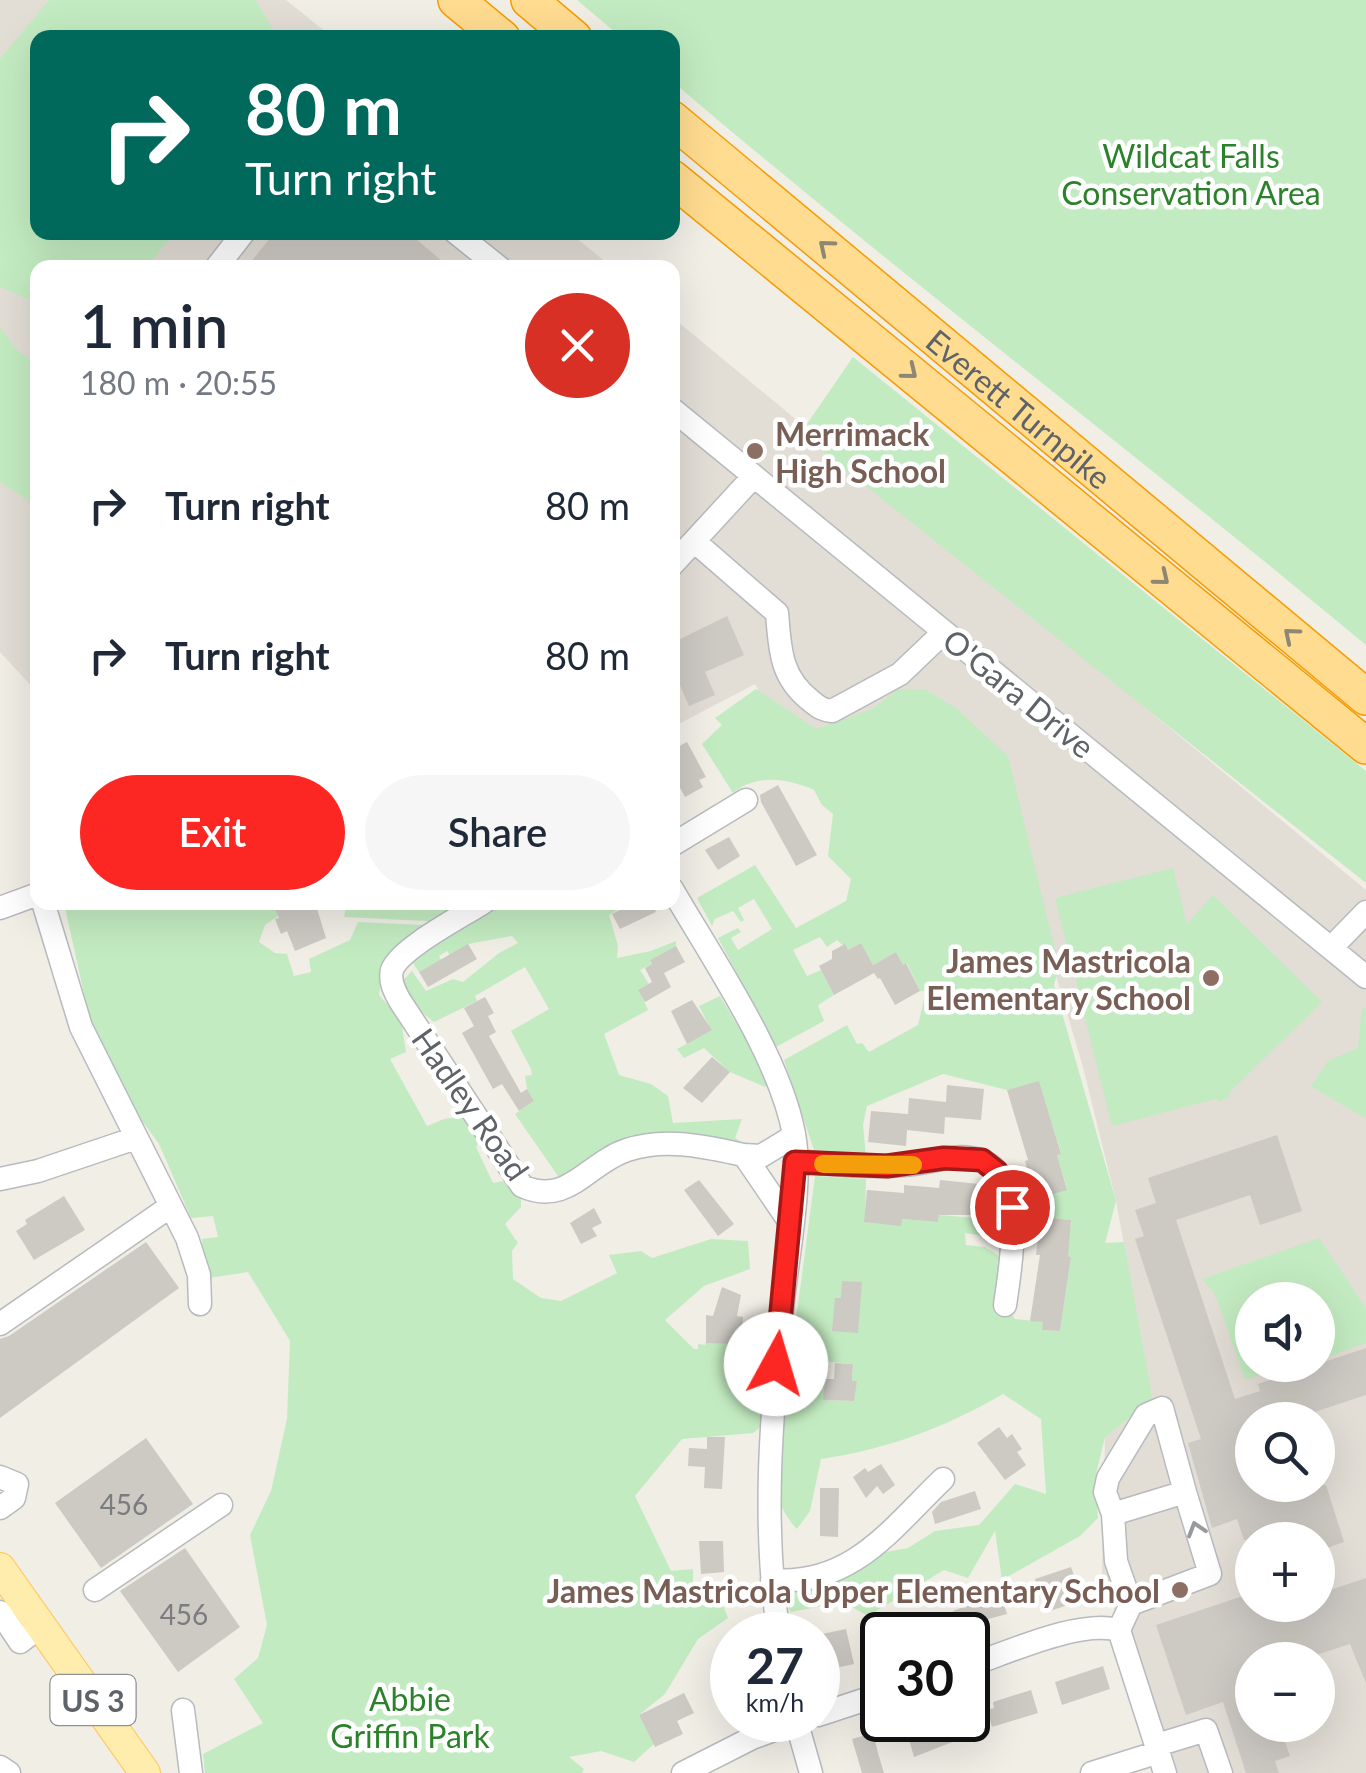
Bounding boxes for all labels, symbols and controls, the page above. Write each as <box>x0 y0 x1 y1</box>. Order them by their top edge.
text: 80 m <box>245 66 402 150</box>
icon: right <box>80 70 210 200</box>
park label: Wildcat Falls Conservation Area <box>1061 136 1321 212</box>
text: Turn right <box>245 151 436 205</box>
one-way arrow <box>820 241 838 259</box>
text: 1 min <box>80 289 228 361</box>
button: close <box>525 293 630 398</box>
street label: Everett Turnpike <box>919 320 1120 496</box>
one-way arrow <box>899 360 917 378</box>
text: 180 m · 20:55 <box>80 363 277 402</box>
place label: Merrimack High School <box>775 414 946 490</box>
marker: Merrimack High School <box>744 440 766 462</box>
icon: right <box>80 478 135 533</box>
text: Turn right <box>165 482 330 528</box>
text: 80 m <box>545 482 630 528</box>
one-way arrow <box>1150 567 1168 585</box>
street label: O'Gara Drive <box>936 620 1102 766</box>
icon: right <box>80 628 135 683</box>
one-way arrow <box>1285 628 1303 646</box>
text: Turn right <box>165 632 330 678</box>
text: 80 m <box>545 632 630 678</box>
button: Exit <box>80 775 345 890</box>
button: Share <box>365 775 630 890</box>
place label: James Mastricola Elementary School <box>926 941 1191 1017</box>
marker: James Mastricola Elementary School <box>1200 967 1222 989</box>
street label: Hadley Road <box>404 1020 538 1188</box>
pin <box>970 1165 1055 1250</box>
icon: arrive <box>985 1180 1040 1235</box>
map controls <box>1235 1282 1335 1742</box>
button: sound <box>1235 1282 1335 1382</box>
position arrow <box>724 1312 828 1416</box>
button: search <box>1235 1402 1335 1502</box>
house number: 456 <box>100 1487 148 1521</box>
one-way arrow <box>1187 1521 1208 1538</box>
button: + <box>1235 1522 1335 1622</box>
place label: James Mastricola Upper Elementary School <box>547 1571 1160 1610</box>
marker: James Mastricola Upper Elementary School <box>1169 1579 1191 1601</box>
house number: 456 <box>160 1597 208 1631</box>
speed limit sign: 30 <box>860 1612 990 1742</box>
text: 27 <box>746 1635 804 1695</box>
button: − <box>1235 1642 1335 1742</box>
road number: US 3 <box>51 1675 136 1725</box>
park label: Abbie Griffin Park <box>330 1679 490 1755</box>
text: km/h <box>746 1687 804 1717</box>

